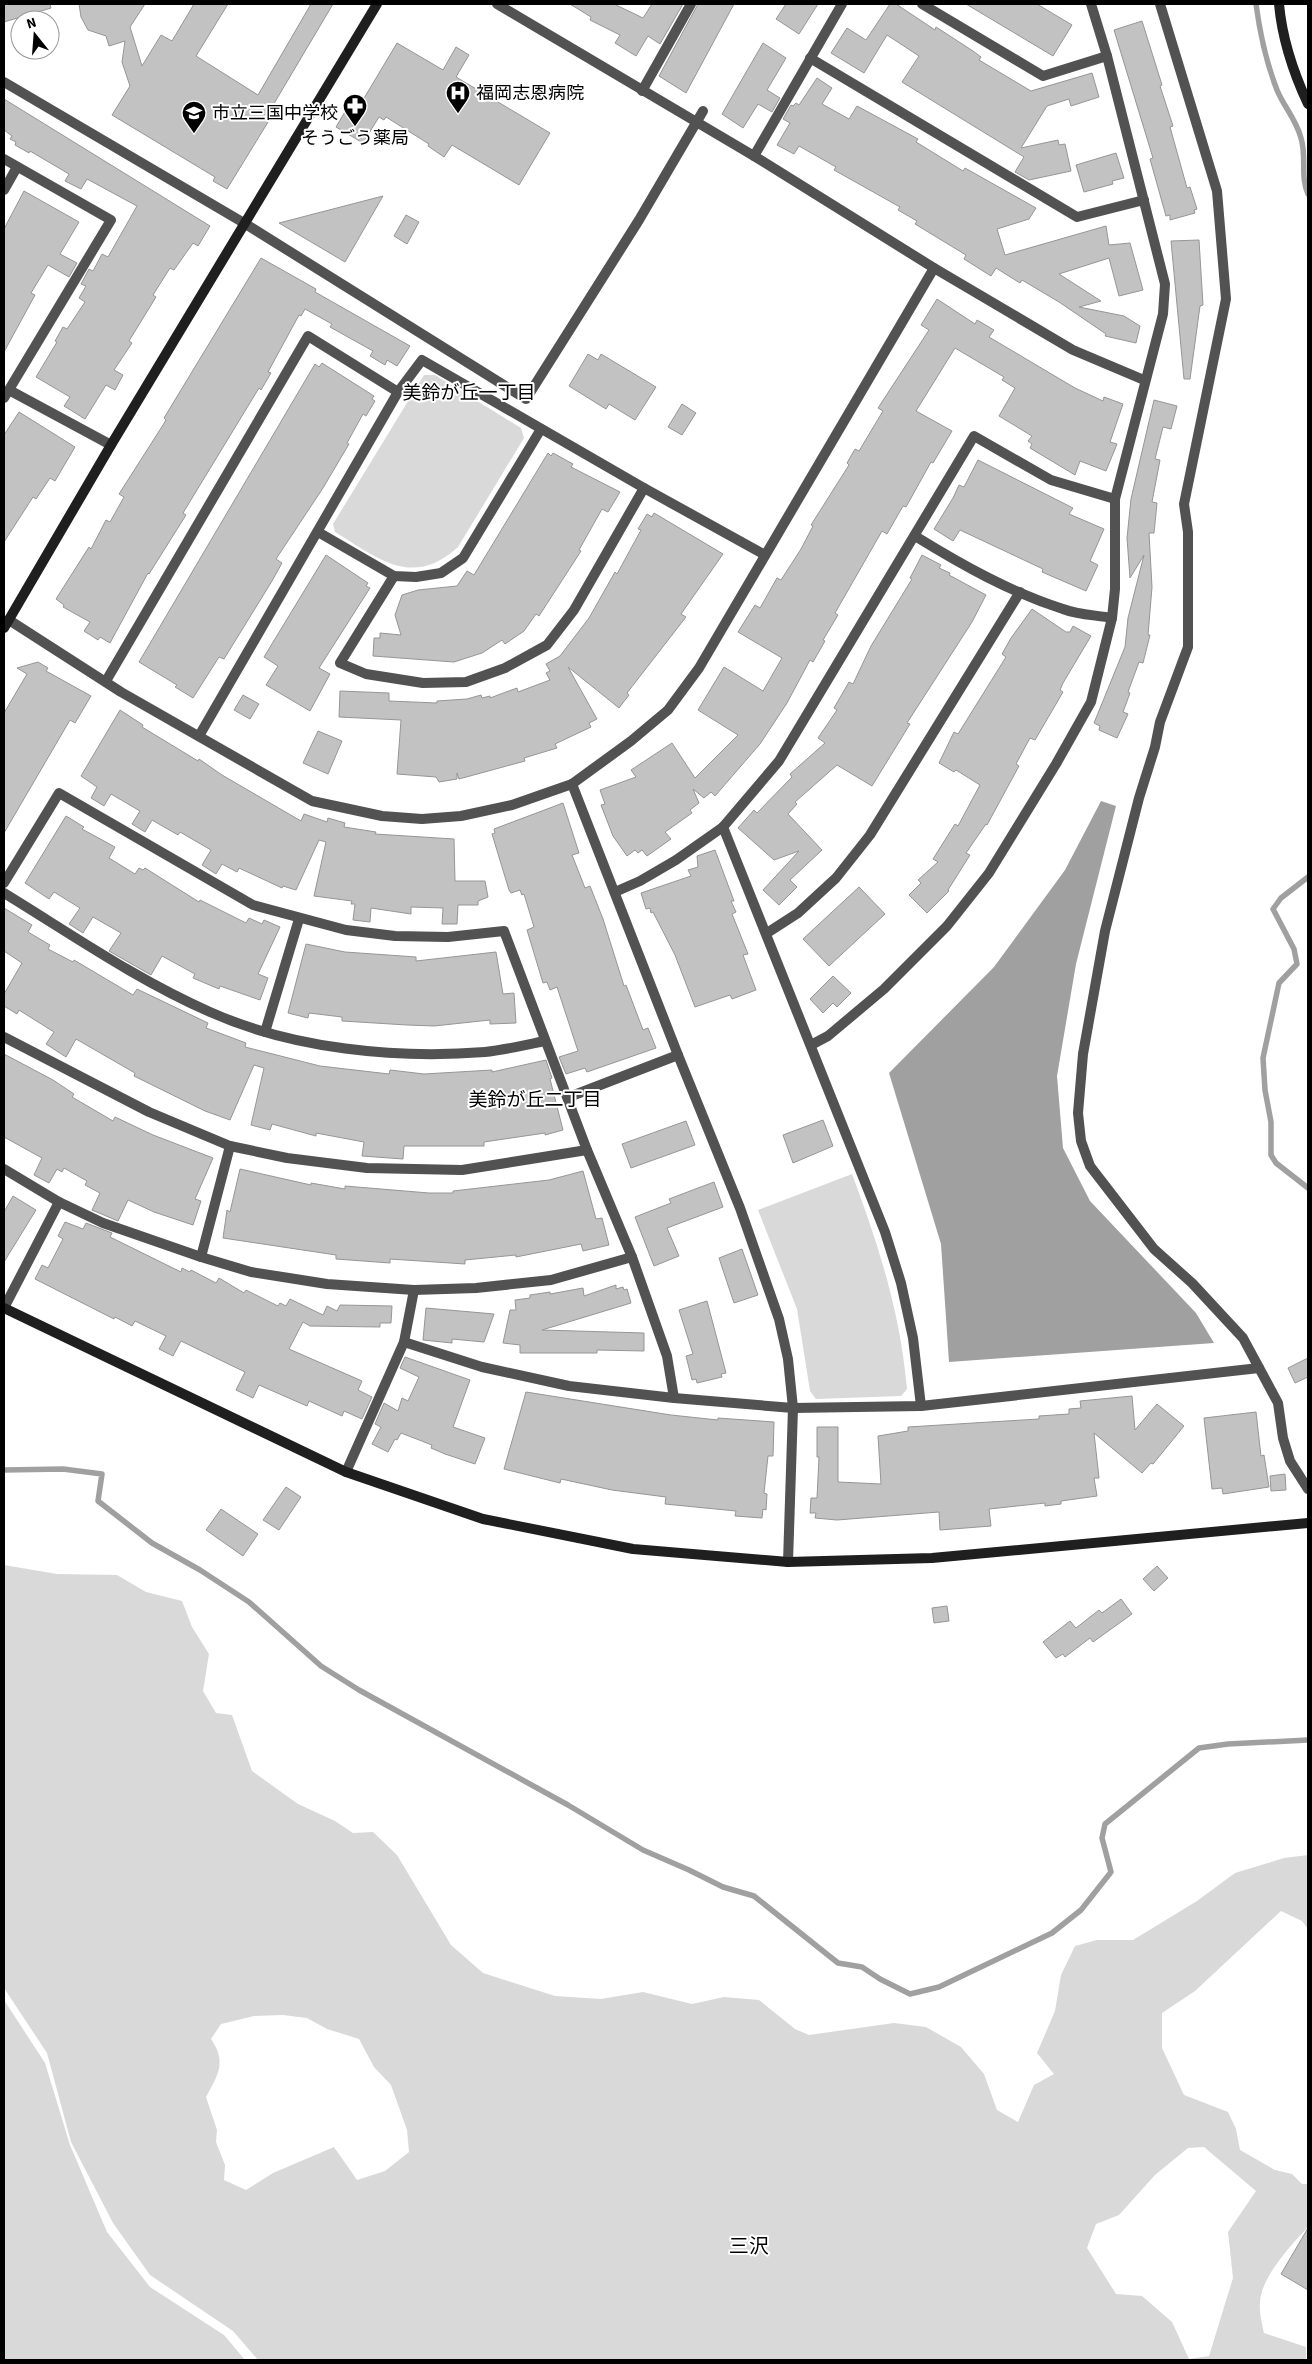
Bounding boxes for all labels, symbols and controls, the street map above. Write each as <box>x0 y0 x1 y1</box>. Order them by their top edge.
north arrow <box>10 10 60 60</box>
text: N <box>24 13 39 34</box>
hospital icon: 福岡志恩病院 <box>445 80 471 114</box>
place label: 福岡志恩病院 <box>476 81 584 106</box>
pharmacy icon: そうごう薬局 <box>342 93 368 127</box>
school or university icon: 市立三国中学校 <box>181 100 207 134</box>
place label: 市立三国中学校 <box>212 101 338 126</box>
place label: そうごう薬局 <box>301 126 409 151</box>
district label: 美鈴が丘一丁目 <box>402 380 536 407</box>
district label: 美鈴が丘二丁目 <box>468 1087 602 1114</box>
district label: 三沢 <box>729 2233 769 2261</box>

